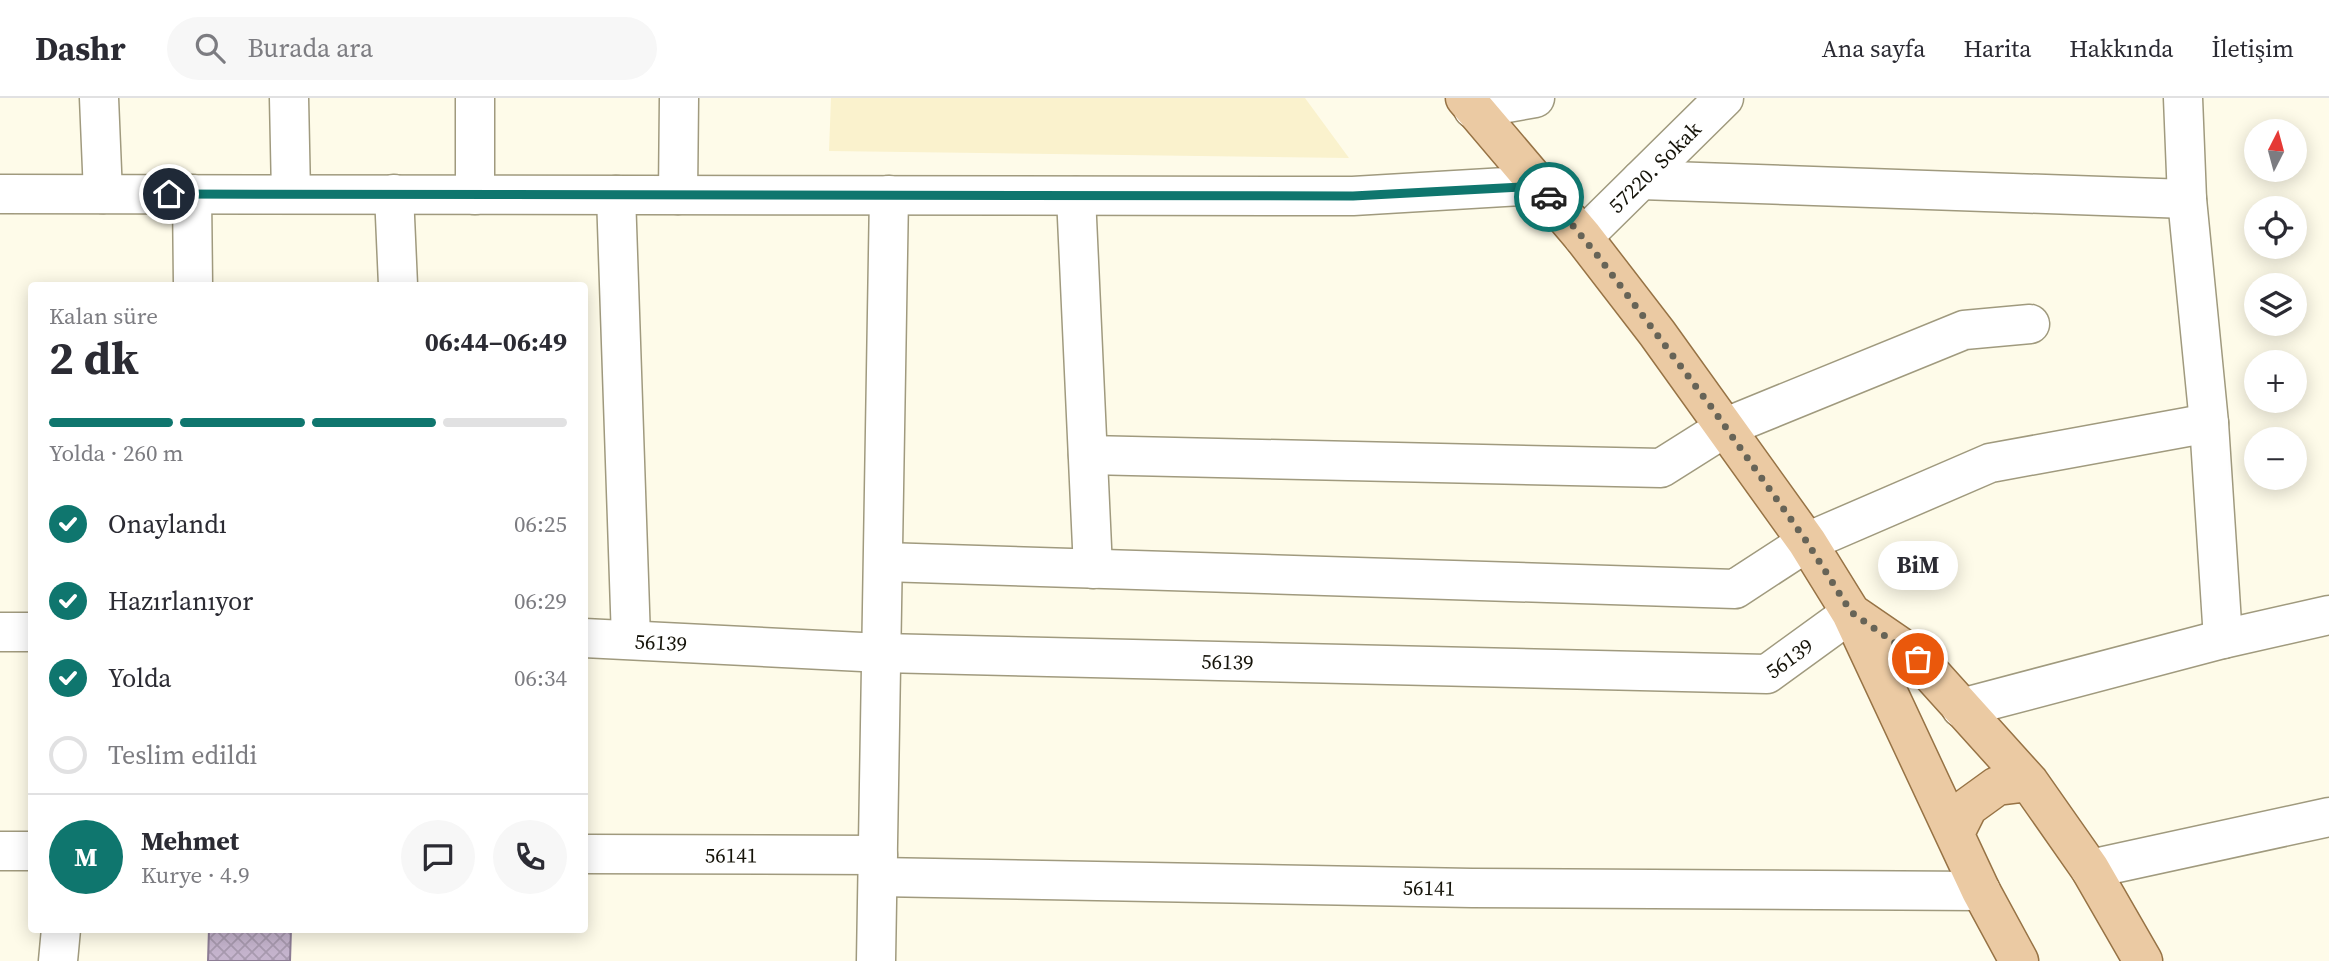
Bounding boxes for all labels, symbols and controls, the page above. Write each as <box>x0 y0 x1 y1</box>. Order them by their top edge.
search box <box>167 17 657 80</box>
text: Dashr <box>35 26 125 71</box>
icon: search <box>191 29 229 67</box>
text: Burada ara <box>247 30 373 66</box>
text: Ana sayfa <box>1822 32 1926 65</box>
text: Harita <box>1964 32 2031 65</box>
text: Hakkında <box>2069 32 2174 65</box>
text: İletişim <box>2212 32 2294 65</box>
street label: 57220. Sokak <box>1601 114 1707 219</box>
north arrow <box>2244 119 2306 182</box>
map controls <box>2244 119 2307 490</box>
courier <box>1514 162 1584 232</box>
pin <box>139 164 199 224</box>
icon: home <box>150 175 188 213</box>
icon: car <box>1530 178 1568 216</box>
button: locate <box>2244 196 2307 259</box>
button: layers <box>2244 273 2307 336</box>
text: Kalan süre <box>49 300 158 332</box>
text: 06:44–06:49 <box>425 324 567 360</box>
text: 2 dk <box>49 326 139 389</box>
button: + <box>2244 350 2307 413</box>
button: − <box>2244 427 2307 490</box>
text: Yolda · 260 m <box>49 437 183 469</box>
icon: check <box>49 505 87 543</box>
text: Onaylandı <box>108 506 227 542</box>
text: 06:25 <box>514 508 567 540</box>
callout: BiM <box>1878 540 1958 589</box>
text: BiM <box>1897 549 1939 581</box>
icon: check <box>49 582 87 620</box>
text: Hazırlanıyor <box>108 583 253 619</box>
text: 06:29 <box>514 585 567 617</box>
street label: 56139 <box>634 626 688 658</box>
pin <box>1888 629 1948 689</box>
street label: 56139 <box>1759 631 1819 685</box>
icon: bag <box>1899 640 1937 678</box>
street label: 56139 <box>1201 646 1254 676</box>
icon: check <box>49 659 87 697</box>
text: Yolda <box>108 660 172 696</box>
text: 06:34 <box>514 662 567 694</box>
text: Teslim edildi <box>108 737 257 773</box>
button: chat <box>401 820 475 894</box>
button: phone <box>493 820 567 894</box>
text: Mehmet <box>141 823 239 859</box>
text: M <box>74 839 98 875</box>
street label: 56141 <box>705 840 757 869</box>
text: Kurye · 4.9 <box>141 859 250 891</box>
street label: 56141 <box>1402 872 1455 902</box>

